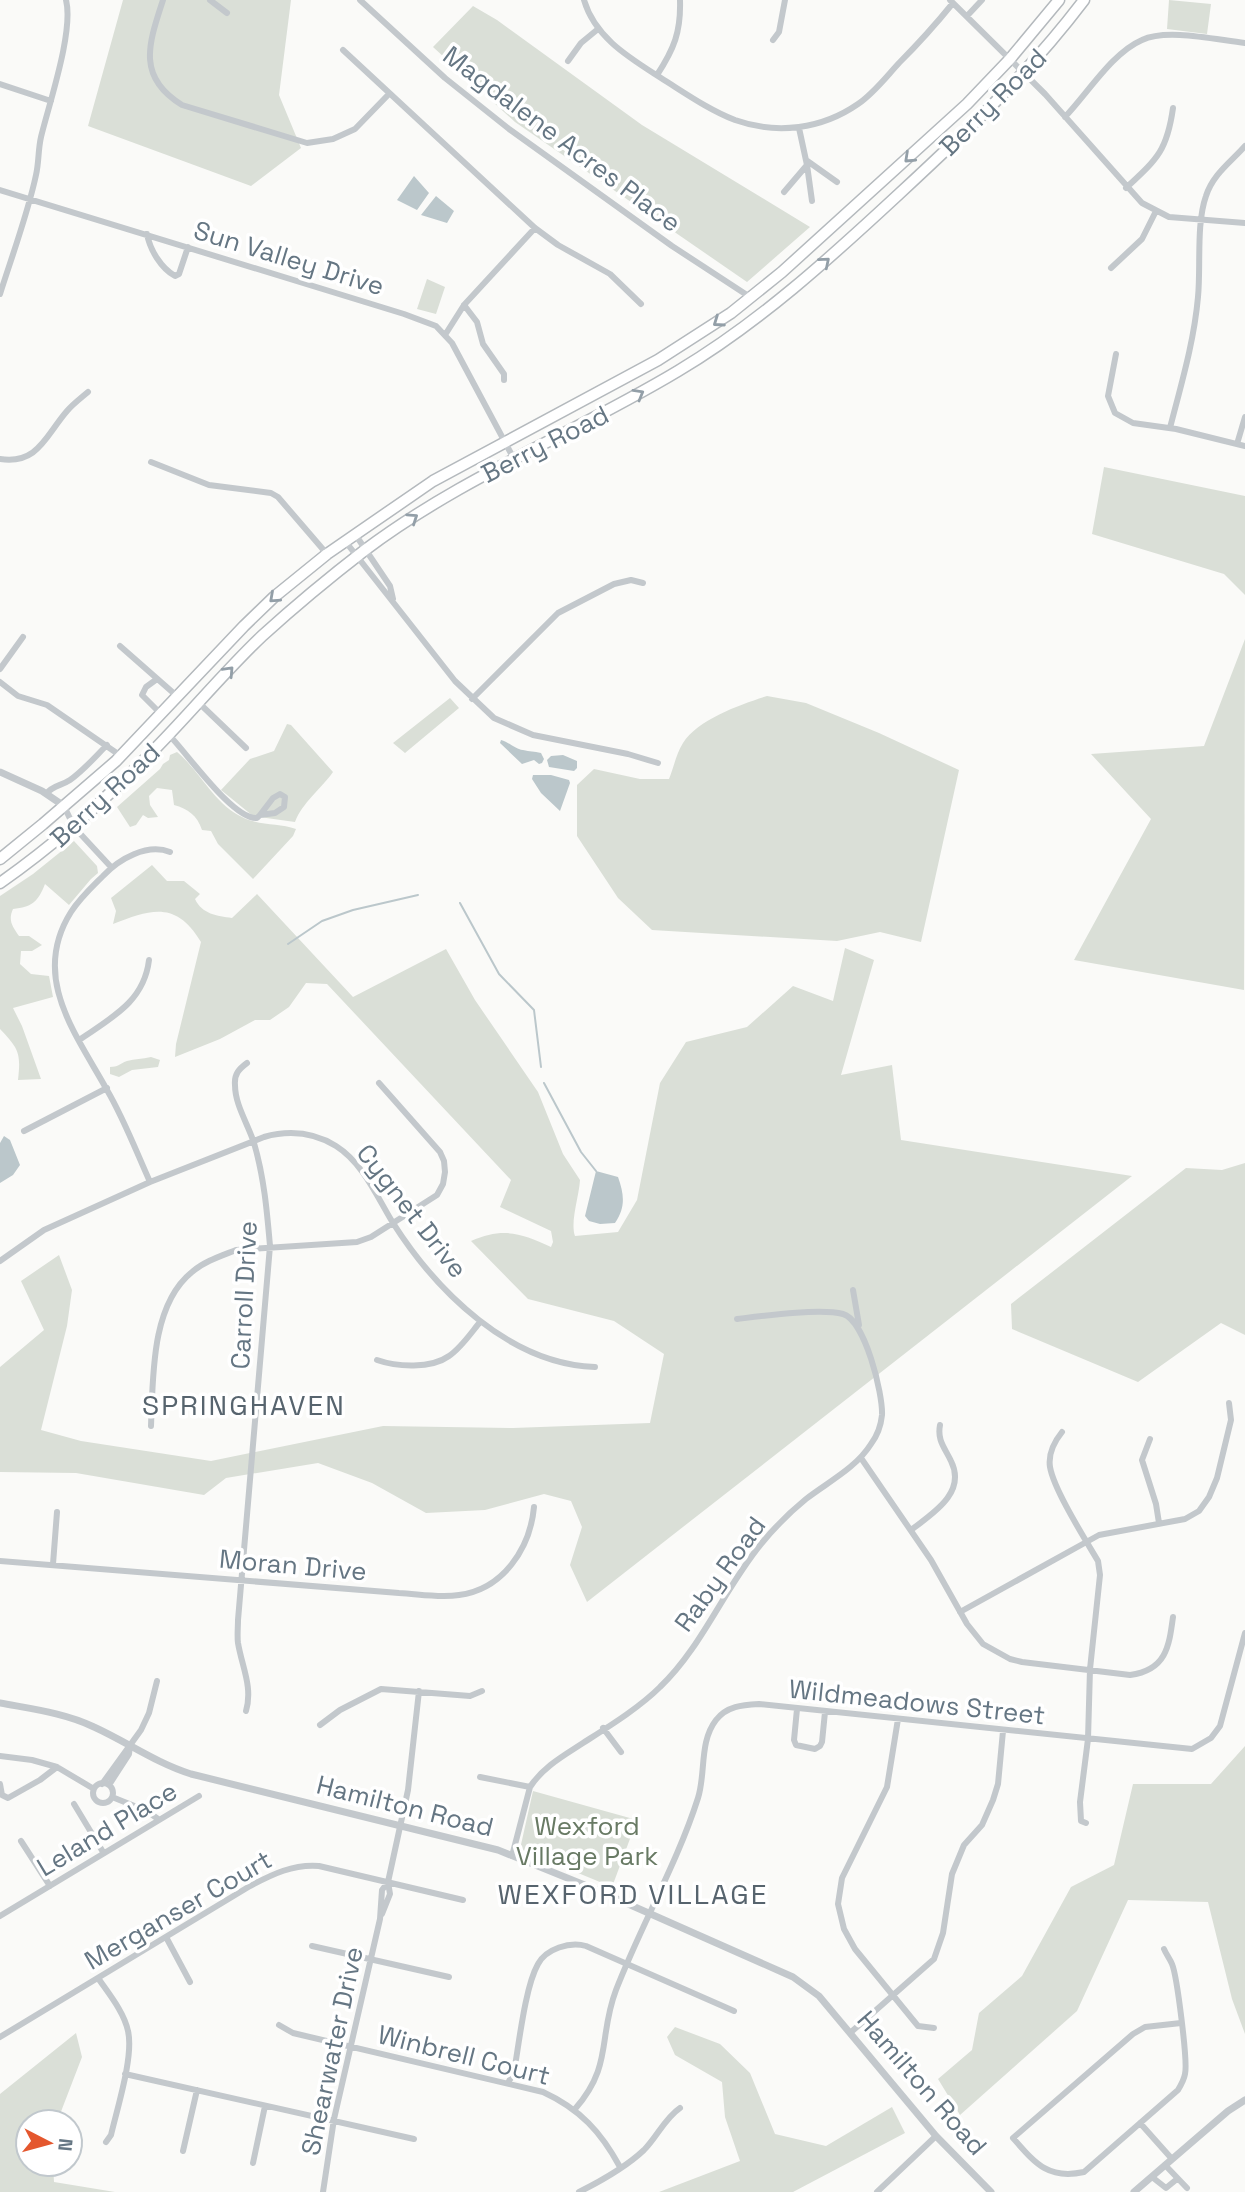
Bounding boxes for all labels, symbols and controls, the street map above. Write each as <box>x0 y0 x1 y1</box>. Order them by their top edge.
street label: Magdalene Acres Place <box>436 38 688 240</box>
street label: Berry Road <box>932 41 1054 163</box>
one-way arrow <box>904 150 917 162</box>
street label: Sun Valley Drive <box>190 213 388 303</box>
one-way arrow <box>816 258 829 270</box>
one-way arrow <box>713 314 726 326</box>
one-way arrow <box>632 389 645 402</box>
street label: Berry Road <box>476 397 614 491</box>
one-way arrow <box>405 514 418 526</box>
one-way arrow <box>270 589 283 602</box>
one-way arrow <box>221 666 234 679</box>
street label: Berry Road <box>43 735 167 855</box>
street label: Cygnet Drive <box>349 1137 475 1285</box>
street label: Carroll Drive <box>223 1220 265 1370</box>
district label: SPRINGHAVEN <box>142 1387 346 1423</box>
street label: Raby Road <box>667 1510 773 1638</box>
street label: Moran Drive <box>218 1542 368 1588</box>
street label: Wildmeadows Street <box>787 1672 1047 1732</box>
street label: Hamilton Road <box>313 1768 497 1844</box>
street label: Leland Place <box>31 1774 183 1884</box>
park label: Wexford Village Park <box>516 1809 658 1873</box>
street label: Merganser Court <box>78 1843 278 1977</box>
district label: WEXFORD VILLAGE <box>497 1876 769 1912</box>
street label: Shearwater Drive <box>293 1944 371 2158</box>
street label: Hamilton Road <box>850 2004 994 2162</box>
street label: Winbrell Court <box>374 2017 554 2093</box>
north arrow <box>14 2108 84 2178</box>
text: N <box>52 2137 79 2152</box>

